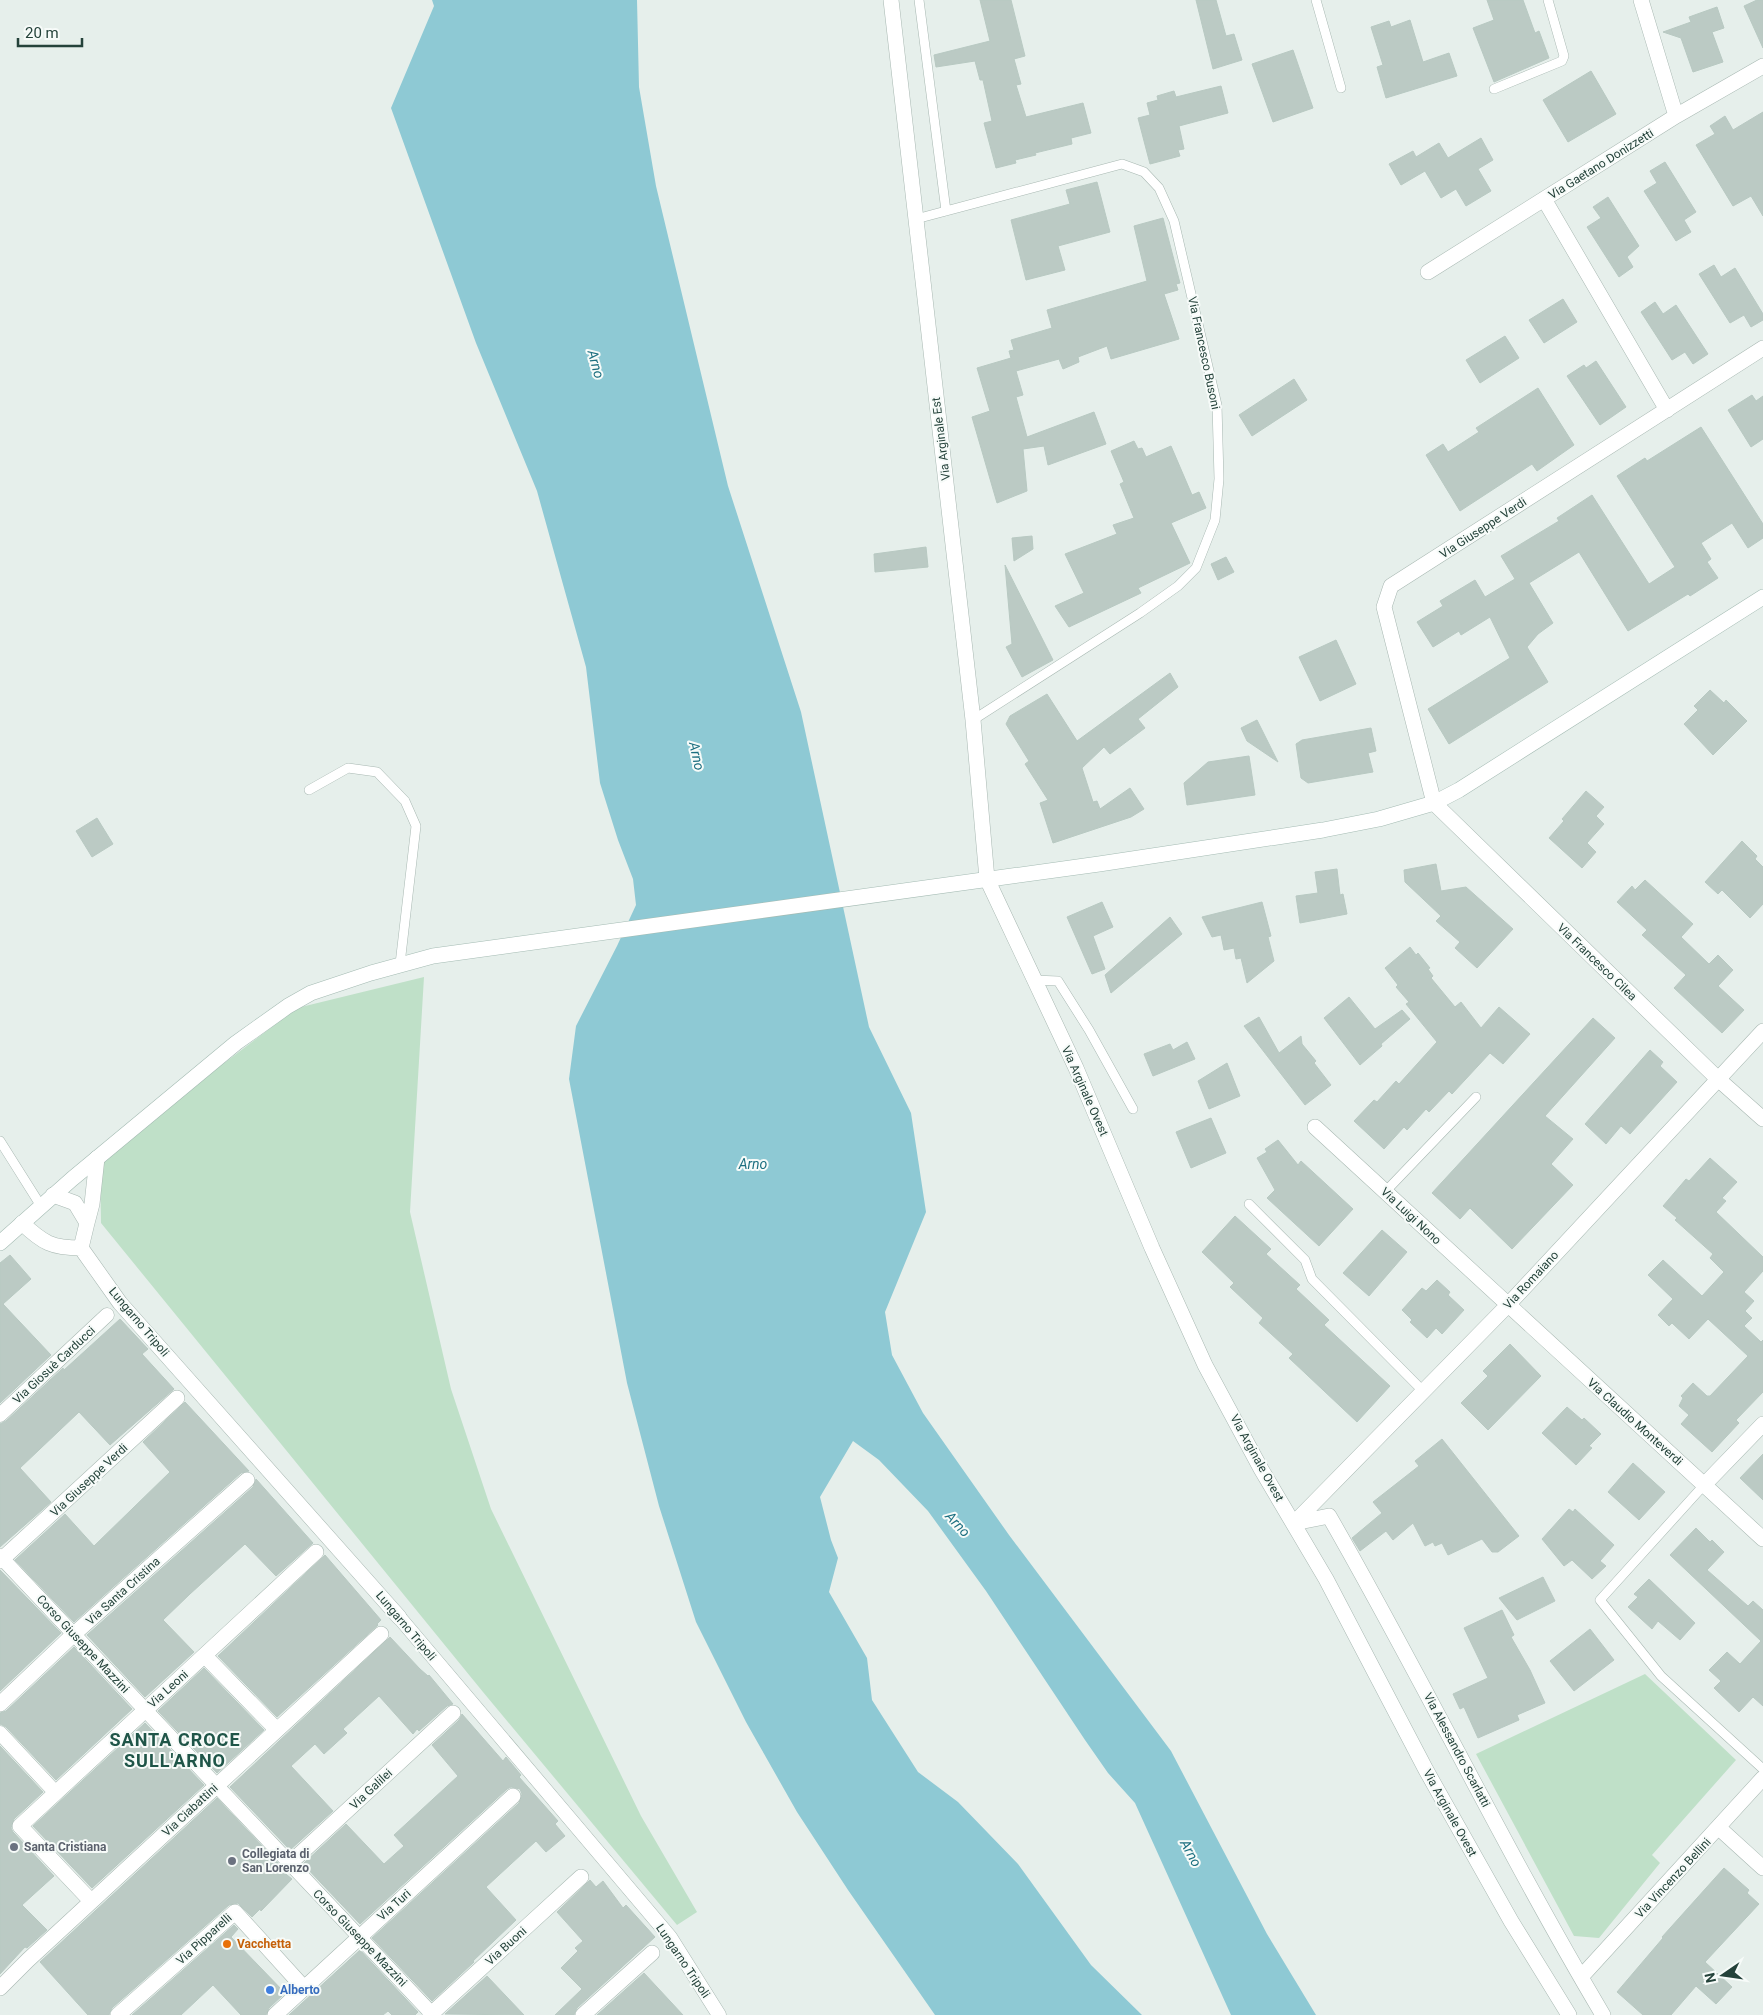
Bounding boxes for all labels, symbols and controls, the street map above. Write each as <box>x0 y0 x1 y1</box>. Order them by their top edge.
scale bar <box>18 15 81 47</box>
text: 20 m <box>25 24 59 42</box>
street label: Via Gaetano Donizzetti <box>1546 126 1656 202</box>
street label: Via Francesco Busoni <box>1185 295 1223 411</box>
water label: Arno <box>584 347 608 380</box>
street label: Via Arginale Est <box>929 396 953 481</box>
street label: Via Giuseppe Verdi <box>1437 495 1529 561</box>
water label: Arno <box>686 739 708 772</box>
street label: Via Francesco Cilea <box>1554 920 1640 1004</box>
street label: Via Arginale Ovest <box>1059 1044 1111 1138</box>
water label: Arno <box>738 1156 768 1172</box>
street label: Via Luigi Nono <box>1378 1185 1444 1248</box>
street label: Via Romaiano <box>1501 1248 1562 1312</box>
street label: Lungarno Tripoli <box>106 1285 172 1360</box>
street label: Via Giosuè Carducci <box>10 1323 98 1407</box>
street label: Via Claudio Monteverdi <box>1584 1376 1686 1469</box>
street label: Via Arginale Ovest <box>1227 1412 1287 1504</box>
street label: Via Giuseppe Verdi <box>47 1441 131 1519</box>
water label: Arno <box>942 1507 974 1540</box>
street label: Via Santa Cristina <box>83 1554 163 1628</box>
street label: Lungarno Tripoli <box>373 1589 439 1664</box>
street label: Corso Giuseppe Mazzini <box>34 1592 132 1696</box>
street label: Via Leoni <box>145 1667 191 1711</box>
street label: Via Alessandro Scarlatti <box>1421 1690 1493 1810</box>
district label: SANTA CROCE SULL'ARNO <box>109 1729 241 1771</box>
street label: Via Galilei <box>347 1766 395 1812</box>
street label: Via Arginale Ovest <box>1420 1767 1480 1859</box>
street label: Via Ciabattini <box>159 1781 221 1839</box>
street label: Via Vincenzo Bellini <box>1632 1835 1714 1921</box>
water label: Arno <box>1177 1836 1205 1870</box>
place label: Santa Cristiana <box>24 1840 107 1854</box>
marker: Santa Cristiana <box>8 1841 20 1853</box>
place label: Collegiata di San Lorenzo <box>242 1847 309 1875</box>
marker: Collegiata di San Lorenzo <box>226 1855 238 1867</box>
street label: Via Turi <box>374 1886 414 1924</box>
street label: Corso Giuseppe Mazzini <box>310 1887 410 1989</box>
street label: Via Pipparelli <box>173 1910 235 1968</box>
street label: Lungarno Tripoli <box>653 1921 713 2001</box>
street label: Via Buoni <box>483 1924 530 1968</box>
place label: Vacchetta <box>237 1937 292 1951</box>
marker: Vacchetta <box>221 1938 233 1950</box>
north arrow <box>1698 1950 1748 2000</box>
text: N <box>1701 1971 1719 1985</box>
place label: Alberto <box>280 1983 320 1997</box>
marker: Alberto <box>264 1984 276 1996</box>

